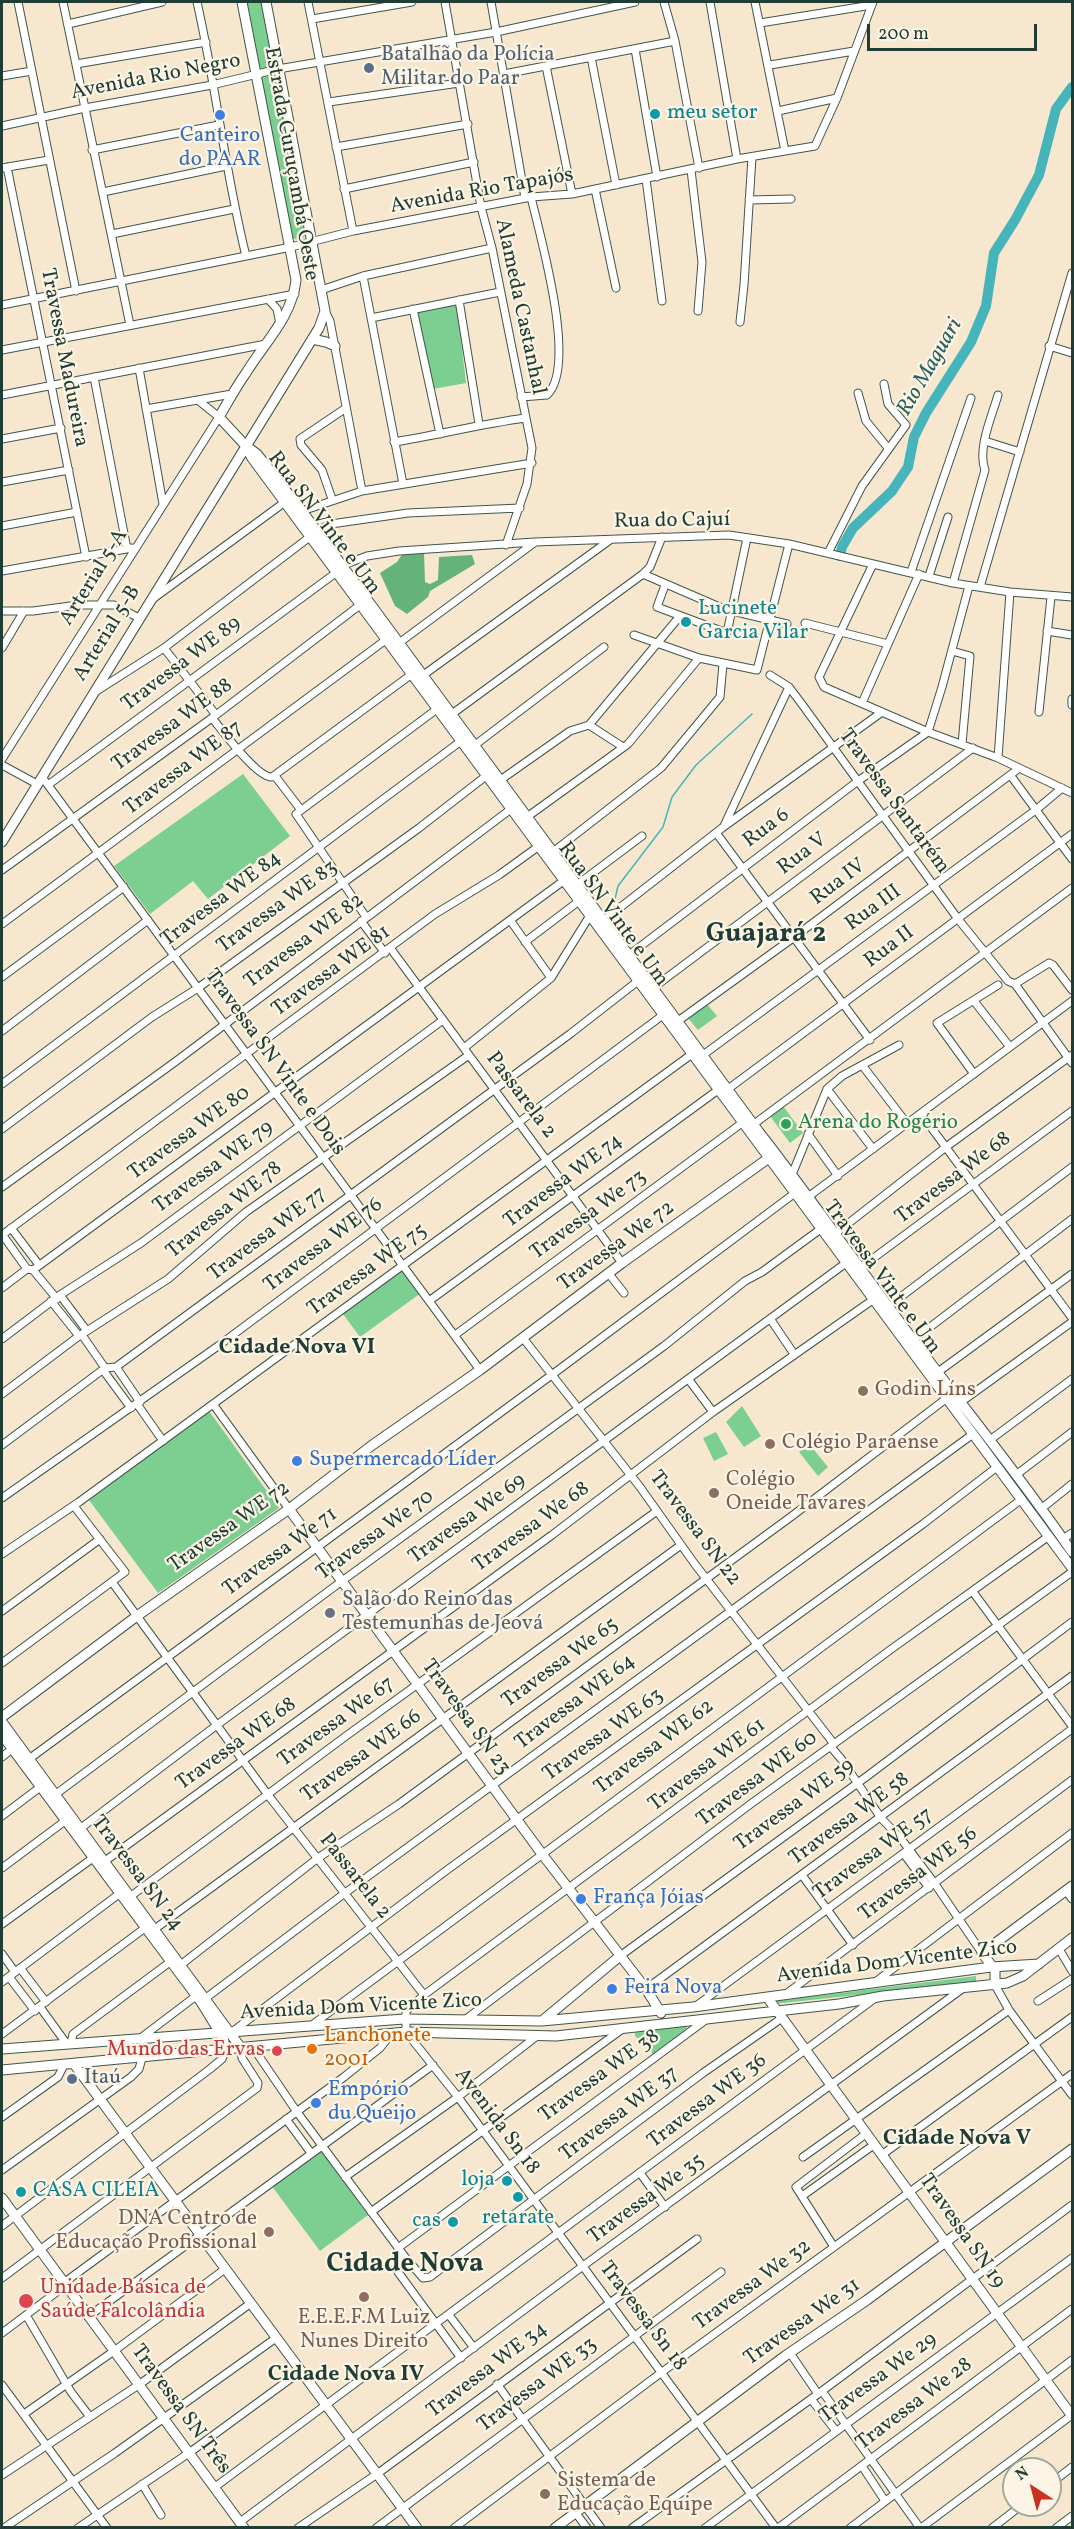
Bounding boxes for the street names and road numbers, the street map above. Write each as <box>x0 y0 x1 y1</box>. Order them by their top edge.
street label: Estrada Curuçambá Oeste <box>257 45 323 283</box>
street label: Avenida Rio Negro <box>69 49 243 107</box>
street label: Avenida Rio Tapajós <box>388 163 576 221</box>
street label: Alameda Castanhal <box>488 217 550 397</box>
street label: Travessa Madureira <box>33 266 93 450</box>
street label: Rua SN Vinte e Um <box>261 447 385 601</box>
street label: Rua do Cajuí <box>614 508 730 536</box>
street label: Arterial 5-A <box>55 525 135 631</box>
street label: Arterial 5-B <box>69 581 147 687</box>
street label: Travessa WE 89 <box>117 612 247 718</box>
street label: Travessa WE 88 <box>108 674 238 778</box>
street label: Travessa WE 87 <box>120 716 248 822</box>
street label: Travessa Santarém <box>832 724 954 880</box>
street label: Rua 6 <box>739 803 795 855</box>
street label: Rua V <box>773 828 833 882</box>
street label: Rua SN Vinte e Um <box>551 838 673 992</box>
street label: Travessa WE 84 <box>157 847 287 953</box>
street label: Rua IV <box>806 854 872 912</box>
street label: Travessa WE 83 <box>213 856 343 960</box>
street label: Rua III <box>841 880 907 938</box>
street label: Travessa WE 82 <box>240 889 370 995</box>
street label: Travessa WE 81 <box>268 921 396 1023</box>
street label: Rua II <box>860 921 920 975</box>
street label: Travessa SN Vinte e Dois <box>198 965 350 1161</box>
street label: Passarela 2 <box>479 1048 561 1144</box>
street label: Travessa WE 80 <box>124 1081 256 1187</box>
street label: Travessa WE 79 <box>149 1116 279 1220</box>
street label: Travessa We 68 <box>891 1127 1017 1231</box>
street label: Travessa WE 74 <box>500 1129 628 1235</box>
street label: Travessa WE 78 <box>162 1157 288 1265</box>
street label: Travessa We 73 <box>526 1165 652 1267</box>
street label: Travessa WE 77 <box>204 1182 332 1288</box>
street label: Travessa WE 76 <box>260 1193 388 1299</box>
street label: Travessa We 72 <box>554 1196 680 1298</box>
street label: Travessa Vinte e Um <box>817 1196 945 1360</box>
street label: Travessa WE 75 <box>303 1219 433 1323</box>
street label: Travessa SN 22 <box>643 1467 745 1591</box>
street label: Travessa We 69 <box>405 1469 531 1571</box>
street label: Travessa WE 72 <box>164 1477 296 1579</box>
street label: Travessa We 68 <box>469 1477 595 1579</box>
street label: Travessa We 70 <box>312 1485 440 1587</box>
street label: Travessa We 71 <box>219 1503 343 1603</box>
street label: Travessa We 65 <box>498 1613 624 1715</box>
street label: Travessa WE 64 <box>511 1650 641 1756</box>
street label: Travessa SN 23 <box>415 1655 515 1781</box>
street label: Travessa We 67 <box>274 1672 400 1774</box>
street label: Travessa WE 63 <box>539 1684 669 1788</box>
street label: Travessa WE 68 <box>172 1693 302 1797</box>
street label: Travessa WE 62 <box>590 1695 720 1801</box>
street label: Travessa WE 66 <box>297 1705 427 1809</box>
street label: Travessa WE 61 <box>644 1714 772 1818</box>
street label: Travessa WE 60 <box>693 1726 823 1834</box>
street label: Travessa WE 59 <box>730 1754 860 1858</box>
street label: Travessa WE 58 <box>785 1768 915 1872</box>
street label: Travessa WE 57 <box>809 1803 939 1907</box>
street label: Travessa SN 24 <box>84 1811 188 1937</box>
street label: Travessa WE 56 <box>855 1822 983 1928</box>
street label: Passarela 2 <box>313 1829 395 1925</box>
street label: Avenida Dom Vicente Zico <box>775 1936 1019 1990</box>
street label: Avenida Dom Vicente Zico <box>240 1989 482 2027</box>
street label: Travessa WE 38 <box>535 2025 665 2129</box>
street label: Travessa WE 36 <box>643 2049 773 2155</box>
street label: Travessa WE 37 <box>556 2062 684 2168</box>
street label: Avenida Sn 18 <box>448 2064 544 2180</box>
street label: Travessa We 35 <box>584 2149 710 2251</box>
street label: Travessa SN 19 <box>912 2170 1010 2294</box>
street label: Travessa We 32 <box>689 2235 817 2337</box>
street label: Travessa Sn 18 <box>593 2257 691 2377</box>
street label: Travessa We 31 <box>740 2274 866 2372</box>
street label: Travessa WE 34 <box>423 2317 553 2425</box>
street label: Travessa We 29 <box>815 2328 943 2430</box>
street label: Travessa WE 33 <box>473 2333 603 2439</box>
street label: Travessa SN Três <box>125 2340 235 2480</box>
street label: Travessa We 28 <box>852 2353 978 2457</box>

